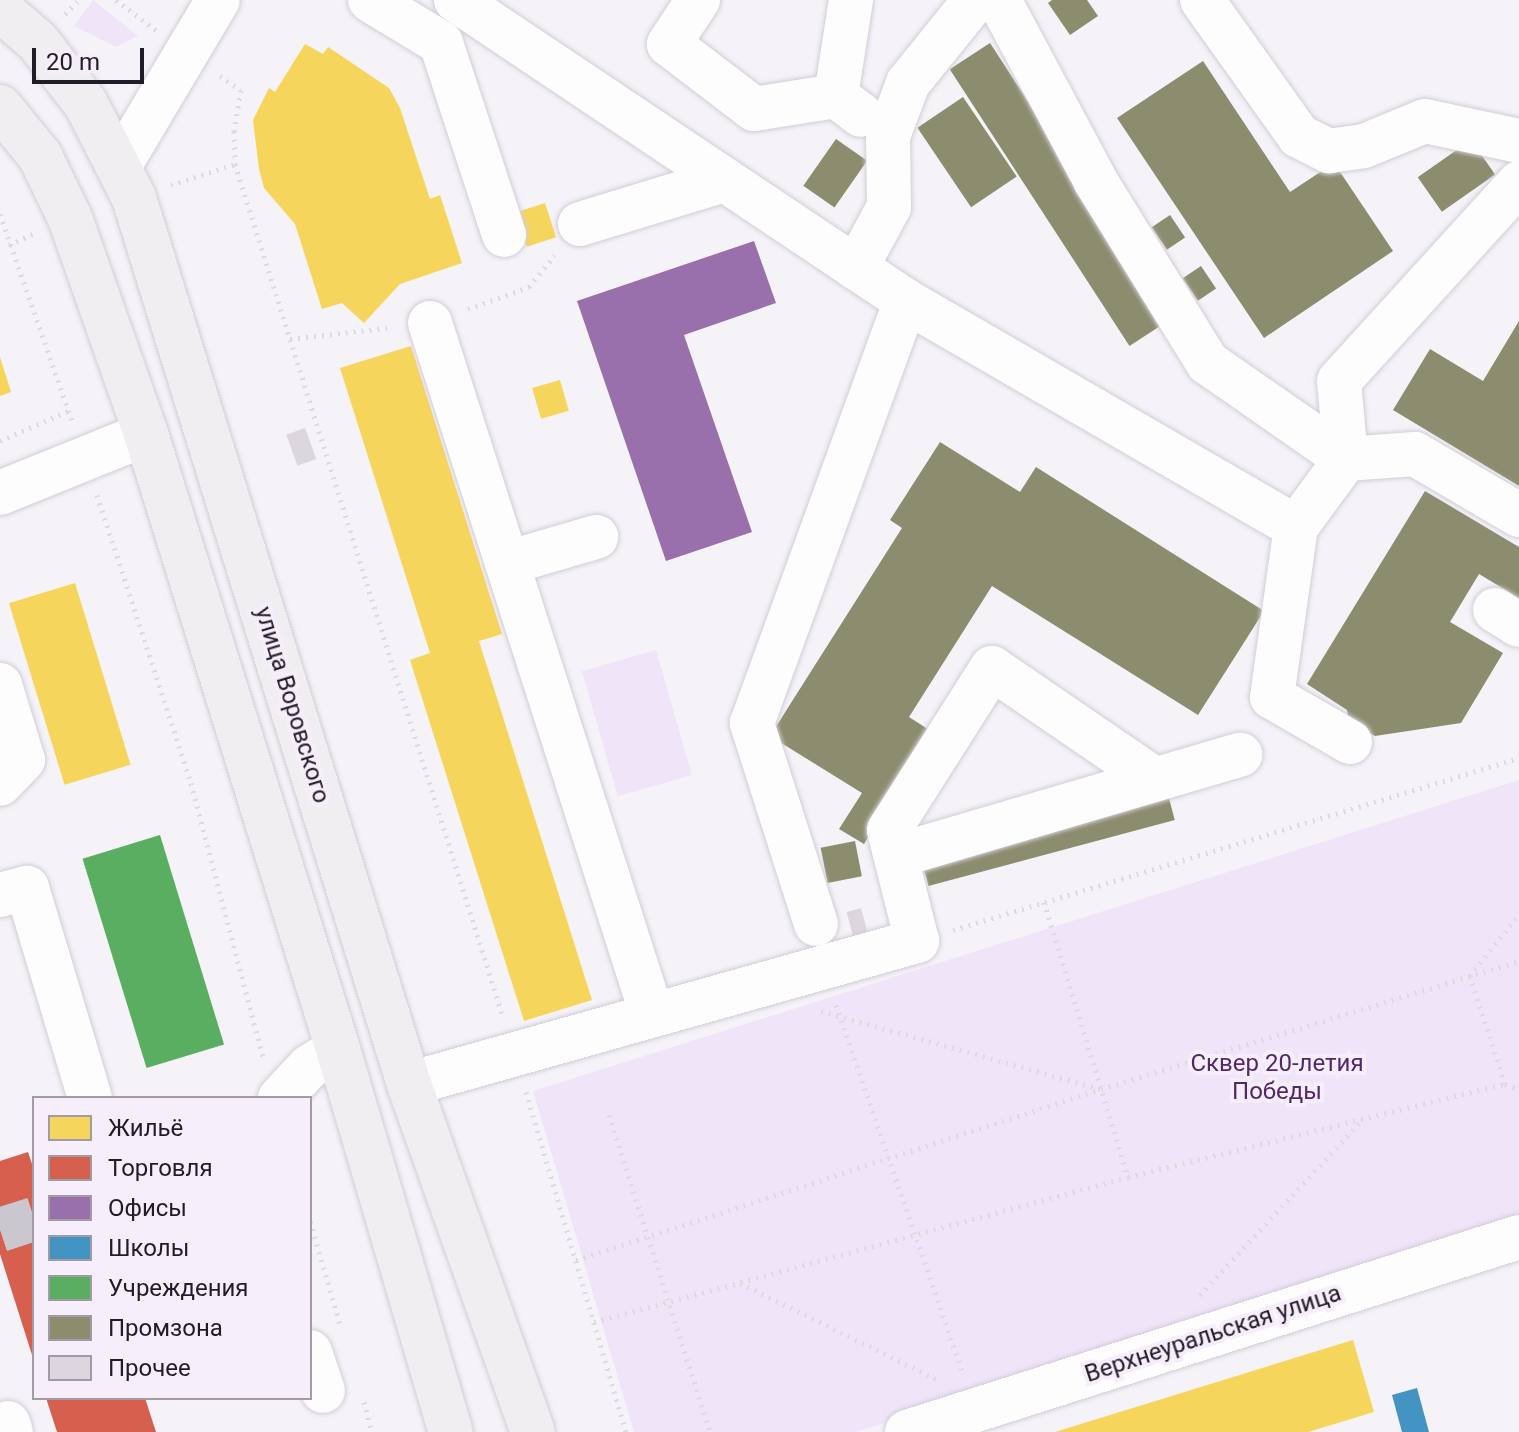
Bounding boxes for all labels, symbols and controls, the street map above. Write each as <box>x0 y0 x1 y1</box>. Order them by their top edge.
scale bar <box>36 32 148 82</box>
text: 20 m <box>46 48 100 76</box>
street label: улица Воровского <box>248 603 336 807</box>
park label: Сквер 20-летия Победы <box>1190 1050 1364 1106</box>
legend <box>32 1096 312 1400</box>
text: Жильё <box>108 1114 183 1142</box>
text: Торговля <box>108 1154 213 1182</box>
text: Офисы <box>108 1194 187 1222</box>
text: Школы <box>108 1234 189 1262</box>
text: Учреждения <box>108 1274 249 1302</box>
street label: Верхнеуральская улица <box>1081 1279 1345 1389</box>
text: Промзона <box>108 1314 223 1342</box>
text: Прочее <box>108 1354 191 1382</box>

